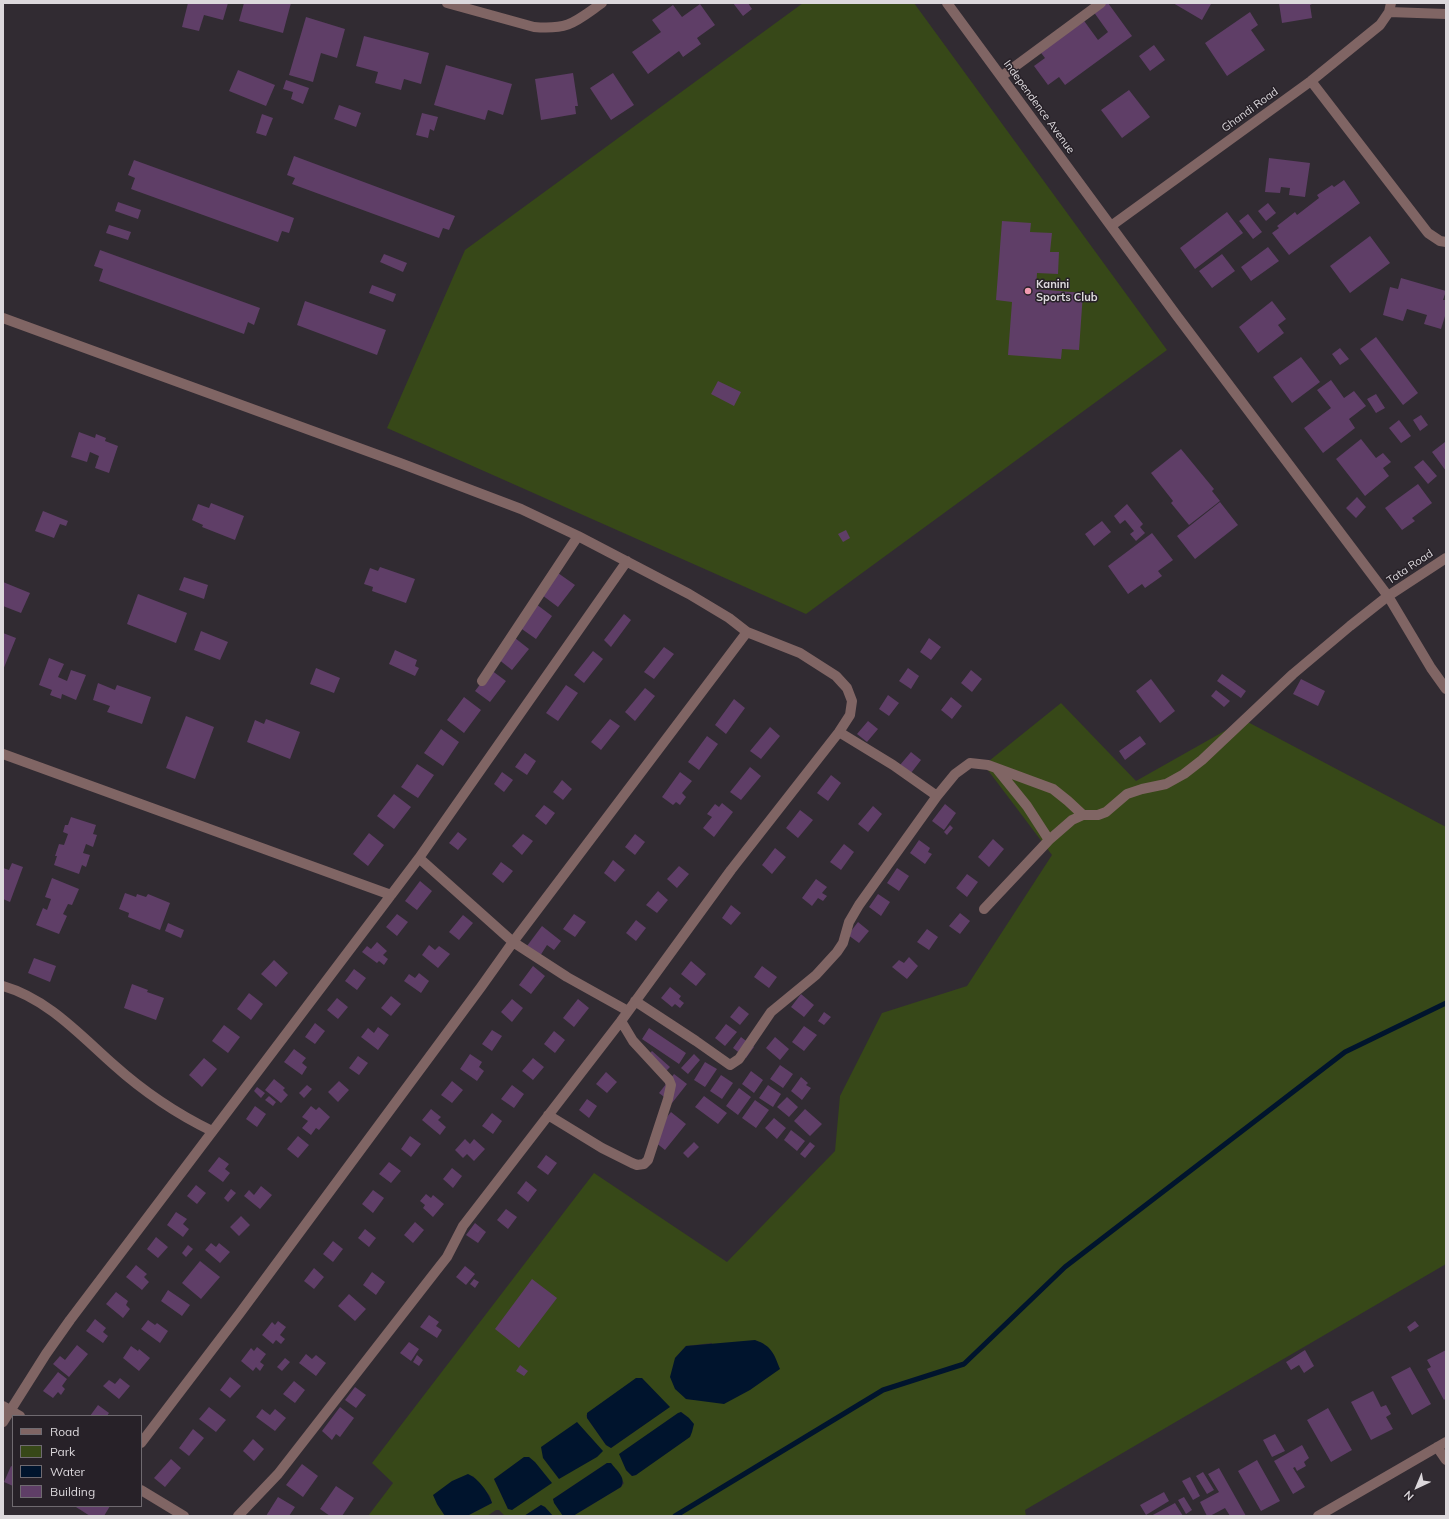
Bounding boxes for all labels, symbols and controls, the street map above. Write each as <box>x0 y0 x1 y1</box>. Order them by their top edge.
street label: Independence Avenue <box>1001 58 1077 156</box>
street label: Ghandi Road <box>1219 85 1281 135</box>
place label: Kanini Sports Club <box>1036 278 1098 304</box>
marker: Kanini Sports Club <box>1023 286 1033 296</box>
street label: Tata Road <box>1384 547 1436 587</box>
legend <box>12 1415 142 1507</box>
text: Road <box>50 1424 79 1439</box>
text: Park <box>50 1444 75 1459</box>
text: Water <box>50 1464 85 1479</box>
north arrow <box>1397 1467 1437 1507</box>
text: Building <box>50 1484 95 1499</box>
text: N <box>1401 1488 1417 1504</box>

